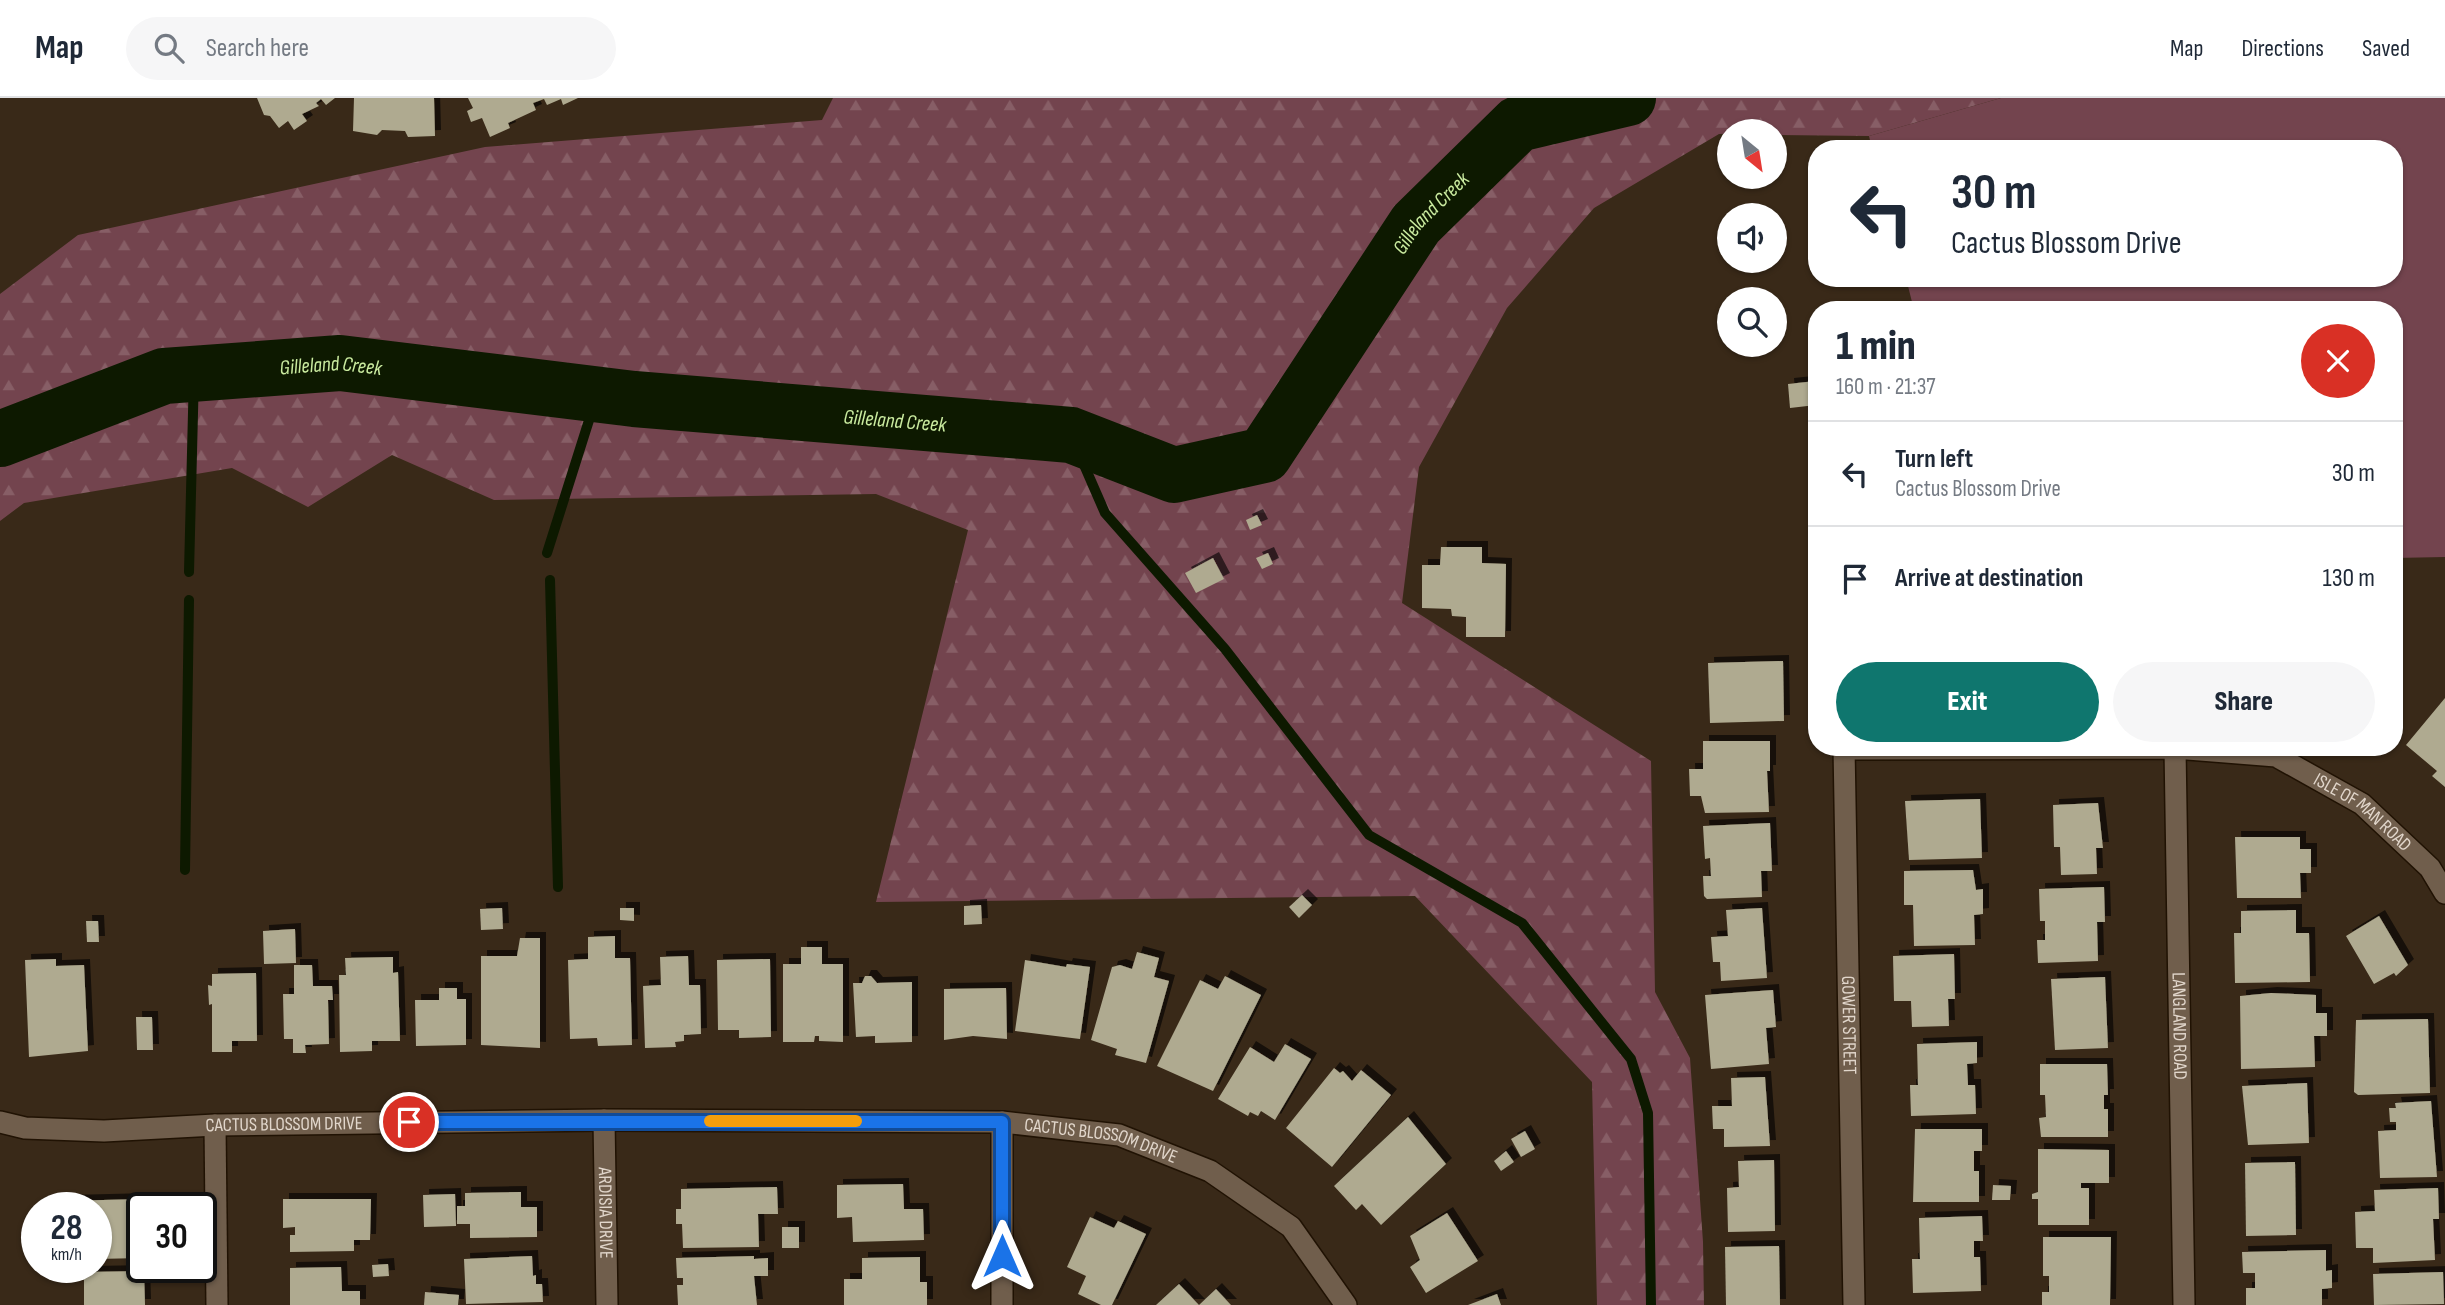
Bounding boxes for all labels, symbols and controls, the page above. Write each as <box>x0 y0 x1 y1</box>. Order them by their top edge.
search box <box>126 17 616 80</box>
text: Map <box>35 28 84 68</box>
icon: search <box>150 29 188 67</box>
text: Search here <box>206 33 309 64</box>
text: Map <box>2170 34 2203 63</box>
text: Directions <box>2241 34 2324 63</box>
text: Saved <box>2362 34 2410 63</box>
north arrow <box>1717 119 1787 189</box>
map controls <box>1717 119 1787 357</box>
text: 30 m <box>1951 164 2036 223</box>
water label: Gilleland Creek <box>1387 166 1475 259</box>
icon: left <box>1836 168 1927 259</box>
button: sound <box>1717 203 1787 273</box>
text: Cactus Blossom Drive <box>1951 224 2182 263</box>
button: search <box>1717 287 1787 357</box>
text: 1 min <box>1836 321 1916 372</box>
button: close <box>2301 324 2375 398</box>
water label: Gilleland Creek <box>279 350 385 381</box>
text: 160 m · 21:37 <box>1836 373 1935 401</box>
water label: Gilleland Creek <box>842 404 948 437</box>
text: Turn left <box>1895 444 1973 475</box>
icon: left <box>1836 455 1874 493</box>
text: 30 m <box>2332 458 2375 489</box>
text: Cactus Blossom Drive <box>1895 475 2061 503</box>
icon: arrive <box>1836 560 1874 598</box>
text: Arrive at destination <box>1895 563 2083 594</box>
text: 130 m <box>2323 563 2375 594</box>
button: Exit <box>1836 662 2099 742</box>
button: Share <box>2113 662 2375 742</box>
street label: ISLE OF MAN ROAD <box>2310 768 2416 856</box>
street label: LANGLAND ROAD <box>2167 972 2192 1080</box>
street label: GOWER STREET <box>1837 975 1861 1075</box>
pin <box>379 1092 439 1152</box>
icon: arrive <box>390 1103 428 1141</box>
street label: CACTUS BLOSSOM DRIVE <box>205 1112 363 1137</box>
street label: CACTUS BLOSSOM DRIVE <box>1023 1113 1181 1168</box>
street label: ARDISIA DRIVE <box>593 1166 618 1259</box>
speed limit sign: 30 <box>126 1192 217 1283</box>
text: 28 <box>51 1207 82 1250</box>
position arrow <box>965 1219 1039 1293</box>
text: km/h <box>51 1244 82 1265</box>

